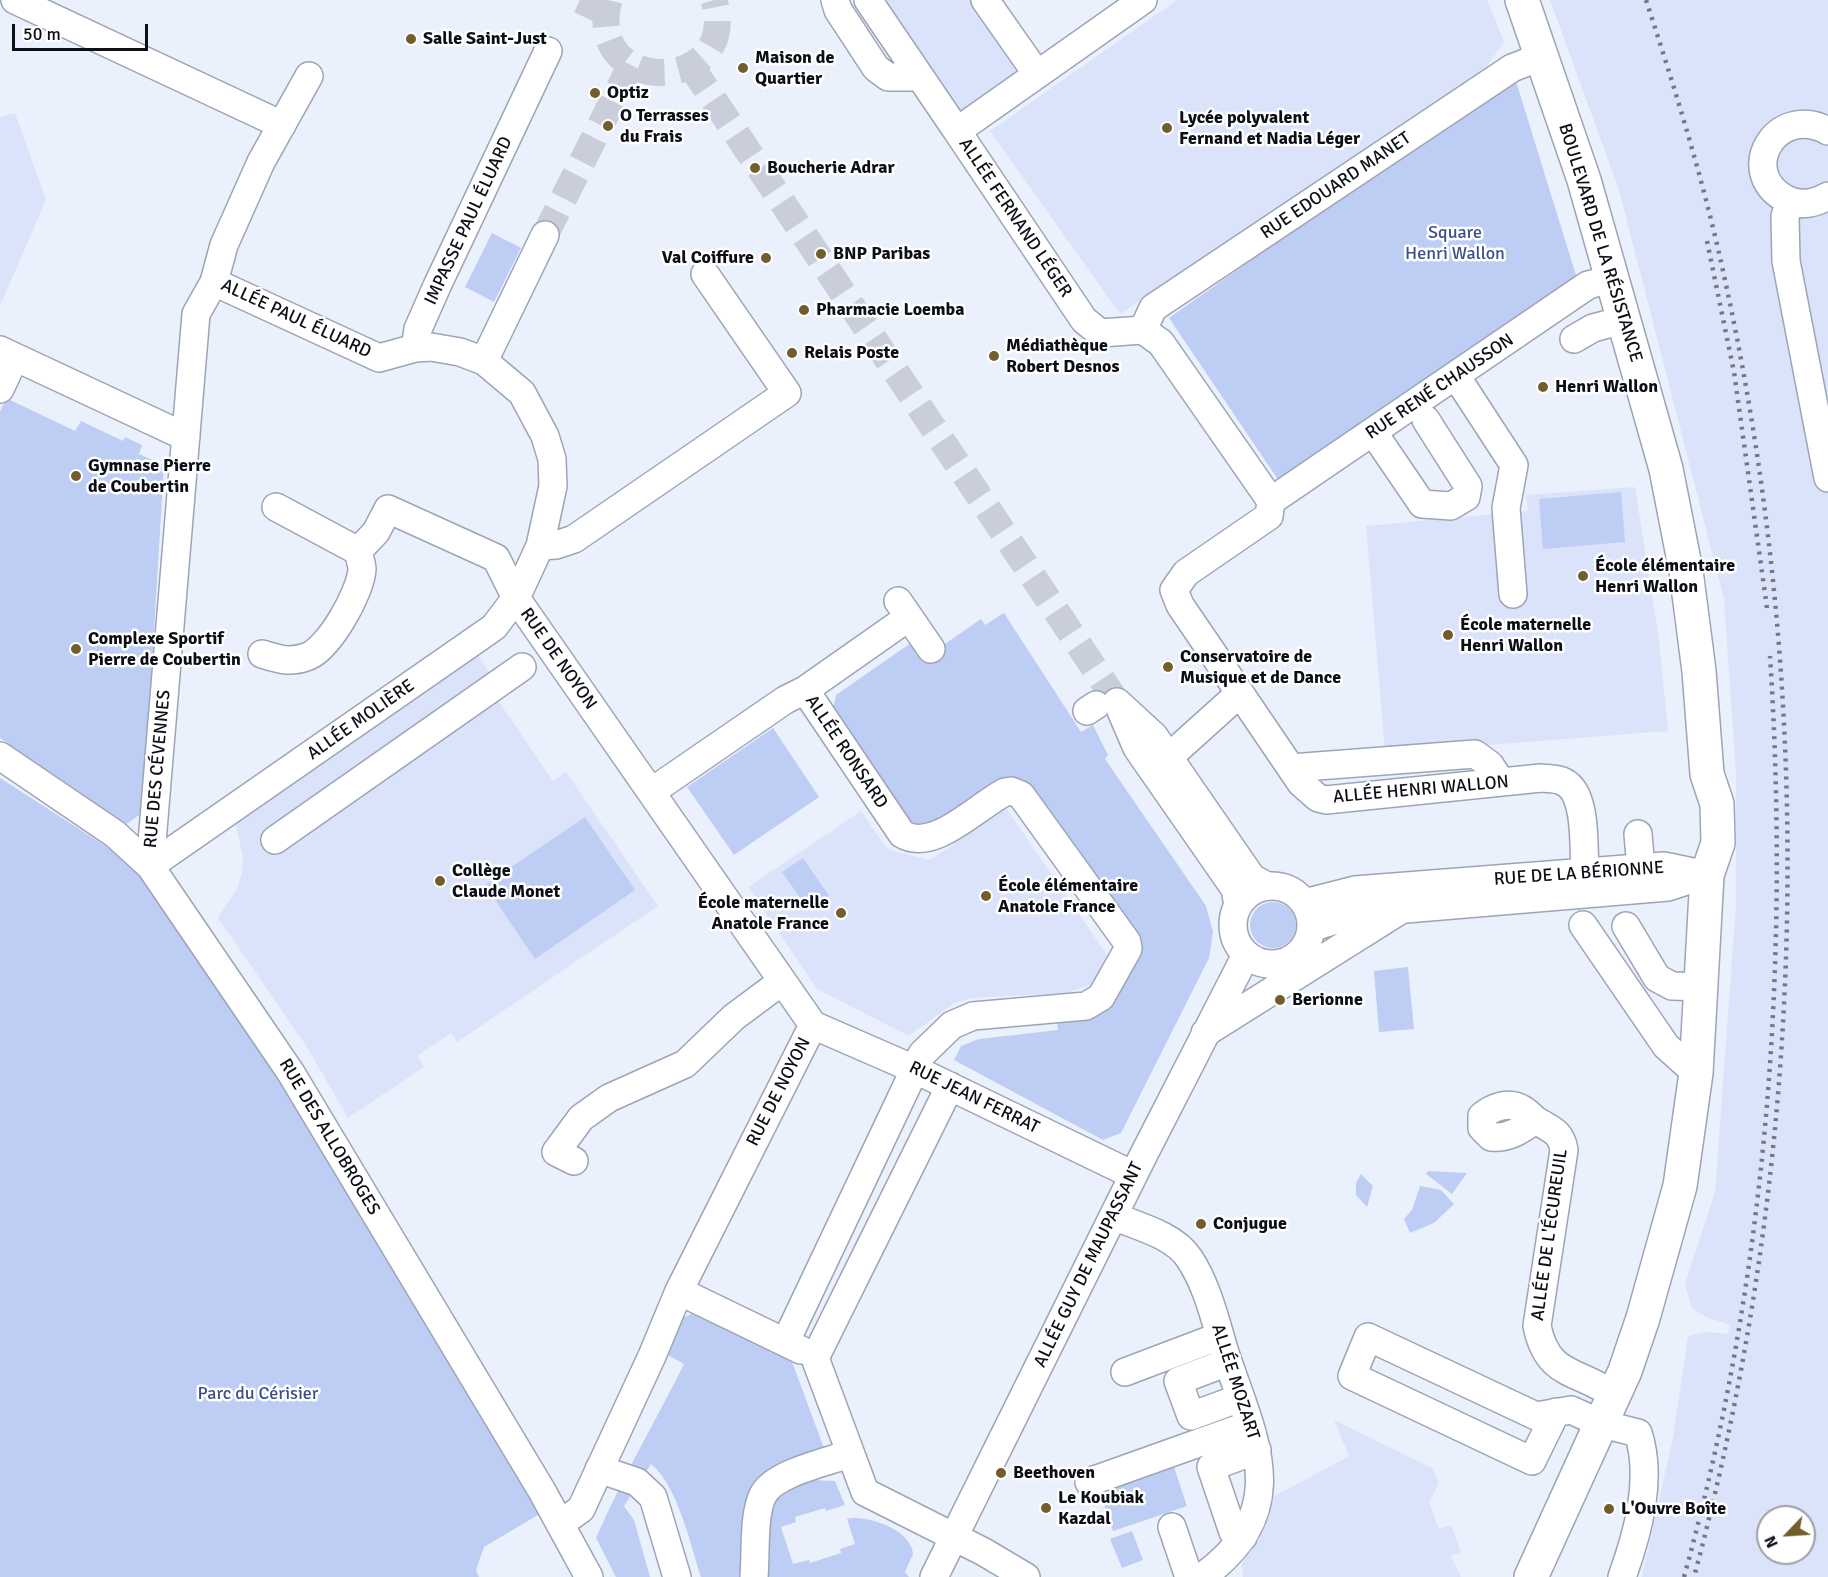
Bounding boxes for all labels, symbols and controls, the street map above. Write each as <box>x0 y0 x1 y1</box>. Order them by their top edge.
scale bar <box>15 12 152 50</box>
text: 50 m <box>23 23 61 45</box>
place label: Salle Saint-Just <box>423 28 547 50</box>
marker: Salle Saint-Just <box>404 32 418 46</box>
place label: Maison de Quartier <box>755 47 834 90</box>
marker: Maison de Quartier <box>736 61 750 75</box>
place label: Optiz <box>607 82 649 104</box>
marker: Optiz <box>588 86 602 100</box>
place label: O Terrasses du Frais <box>620 105 709 148</box>
place label: Lycée polyvalent Fernand et Nadia Léger <box>1179 107 1360 150</box>
marker: O Terrasses du Frais <box>601 119 615 133</box>
marker: Lycée polyvalent Fernand et Nadia Léger <box>1160 121 1174 135</box>
street label: BOULEVARD DE LA RÉSISTANCE <box>1553 121 1647 365</box>
street label: RUE EDOUARD MANET <box>1257 128 1415 244</box>
street label: IMPASSE PAUL ÉLUARD <box>420 133 518 309</box>
street label: ALLÉE FERNAND LÉGER <box>954 134 1076 302</box>
place label: Boucherie Adrar <box>767 157 895 179</box>
marker: Boucherie Adrar <box>748 161 762 175</box>
park label: Square Henri Wallon <box>1405 222 1505 264</box>
place label: BNP Paribas <box>833 243 930 265</box>
place label: Val Coiffure <box>662 247 754 269</box>
marker: BNP Paribas <box>814 247 828 261</box>
marker: Val Coiffure <box>759 251 773 265</box>
street label: ALLÉE PAUL ÉLUARD <box>218 275 374 363</box>
place label: Pharmacie Loemba <box>816 299 964 321</box>
marker: Pharmacie Loemba <box>797 303 811 317</box>
street label: RUE RENÉ CHAUSSON <box>1362 329 1518 445</box>
place label: Médiathèque Robert Desnos <box>1006 335 1119 378</box>
place label: Relais Poste <box>804 342 899 364</box>
marker: Relais Poste <box>785 346 799 360</box>
marker: Médiathèque Robert Desnos <box>987 349 1001 363</box>
place label: Henri Wallon <box>1555 376 1658 398</box>
marker: Henri Wallon <box>1536 380 1550 394</box>
place label: Gymnase Pierre de Coubertin <box>88 455 211 498</box>
marker: Gymnase Pierre de Coubertin <box>69 469 83 483</box>
place label: École élémentaire Henri Wallon <box>1595 555 1735 598</box>
marker: École élémentaire Henri Wallon <box>1576 569 1590 583</box>
street label: RUE DE NOYON <box>515 604 601 714</box>
place label: École maternelle Henri Wallon <box>1460 614 1591 656</box>
place label: Complexe Sportif Pierre de Coubertin <box>88 628 241 670</box>
marker: École maternelle Henri Wallon <box>1441 628 1455 642</box>
marker: Complexe Sportif Pierre de Coubertin <box>69 642 83 656</box>
place label: Conservatoire de Musique et de Dance <box>1180 646 1341 688</box>
marker: Conservatoire de Musique et de Dance <box>1161 660 1175 674</box>
street label: ALLÉE MOLIÈRE <box>303 675 419 765</box>
street label: RUE DES CÉVENNES <box>140 689 176 849</box>
street label: ALLÉE RONSARD <box>800 691 892 813</box>
street label: ALLÉE HENRI WALLON <box>1332 772 1510 808</box>
street label: RUE DE LA BÉRIONNE <box>1493 857 1665 891</box>
place label: Collège Claude Monet <box>452 860 560 902</box>
marker: Collège Claude Monet <box>433 874 447 888</box>
place label: École élémentaire Anatole France <box>998 875 1138 918</box>
marker: École élémentaire Anatole France <box>979 889 993 903</box>
place label: École maternelle Anatole France <box>698 892 829 934</box>
marker: École maternelle Anatole France <box>834 906 848 920</box>
place label: Berionne <box>1292 989 1363 1011</box>
marker: Berionne <box>1273 993 1287 1007</box>
street label: RUE DE NOYON <box>742 1034 816 1150</box>
street label: RUE DES ALLOBROGES <box>274 1055 384 1219</box>
street label: RUE JEAN FERRAT <box>905 1057 1043 1139</box>
street label: ALLÉE DE L'ÉCUREUIL <box>1527 1148 1573 1322</box>
street label: ALLÉE GUY DE MAUPASSANT <box>1030 1159 1148 1371</box>
place label: Conjugue <box>1213 1213 1287 1235</box>
marker: Conjugue <box>1194 1217 1208 1231</box>
street label: ALLÉE MOZART <box>1206 1321 1264 1443</box>
park label: Parc du Cérisier <box>198 1383 318 1405</box>
place label: Beethoven <box>1013 1462 1095 1484</box>
marker: Beethoven <box>994 1466 1008 1480</box>
place label: Le Koubiak Kazdal <box>1058 1487 1144 1530</box>
place label: L'Ouvre Boîte <box>1621 1498 1726 1520</box>
marker: Le Koubiak Kazdal <box>1039 1501 1053 1515</box>
marker: L'Ouvre Boîte <box>1602 1502 1616 1516</box>
north arrow <box>1756 1505 1816 1565</box>
text: N <box>1760 1532 1783 1551</box>

